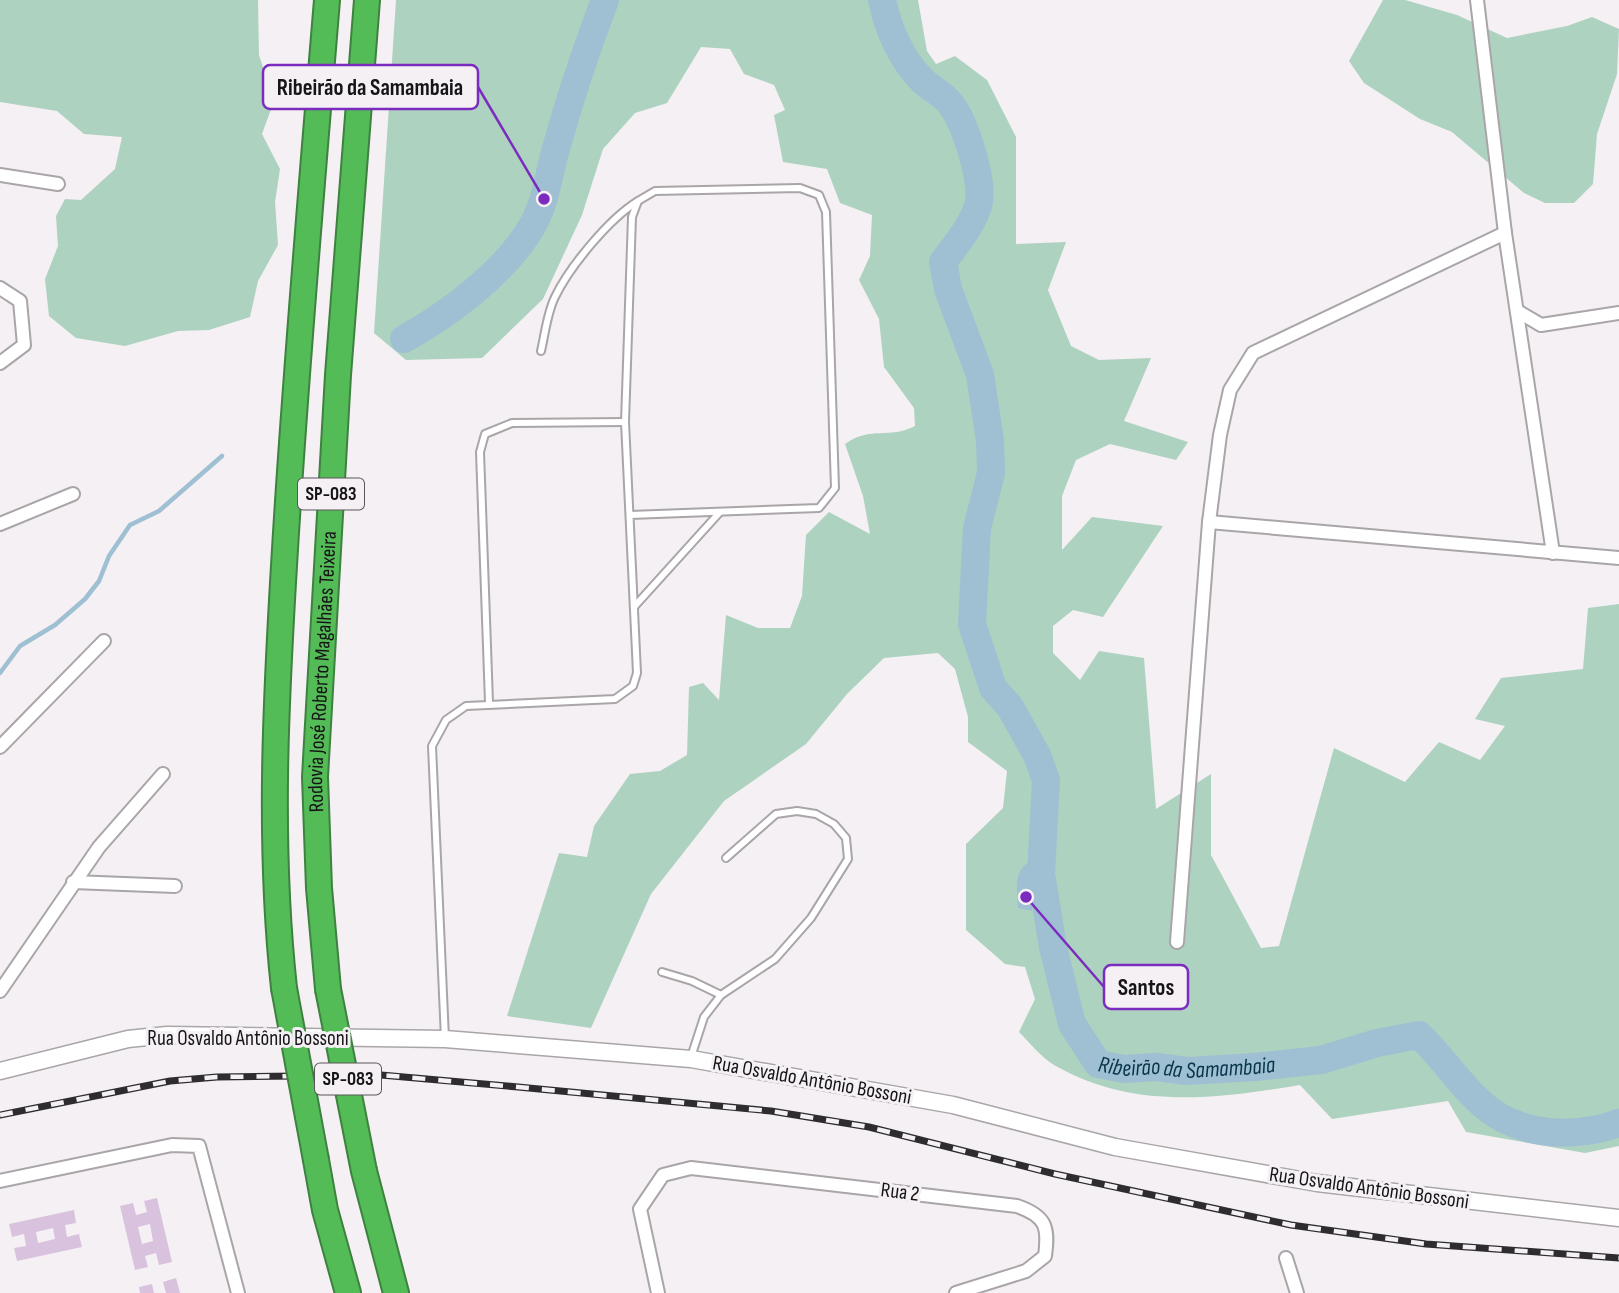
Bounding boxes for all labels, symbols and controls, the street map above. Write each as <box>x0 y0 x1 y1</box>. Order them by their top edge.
callout: Ribeirão da Samambaia <box>263 65 478 109</box>
text: Ribeirão da Samambaia <box>277 74 463 102</box>
road number: SP-083 <box>298 478 364 509</box>
street label: Rodovia José Roberto Magalhães Teixeira <box>303 530 342 813</box>
callout: Santos <box>1104 965 1188 1009</box>
text: Santos <box>1118 974 1174 1002</box>
street label: Rua Osvaldo Antônio Bossoni <box>147 1026 349 1051</box>
street label: Rua Osvaldo Antônio Bossoni <box>711 1050 913 1110</box>
water label: Ribeirão da Samambaia <box>1096 1050 1277 1085</box>
road number: SP-083 <box>315 1064 381 1094</box>
street label: Rua Osvaldo Antônio Bossoni <box>1268 1162 1470 1214</box>
street label: Rua 2 <box>879 1177 921 1207</box>

